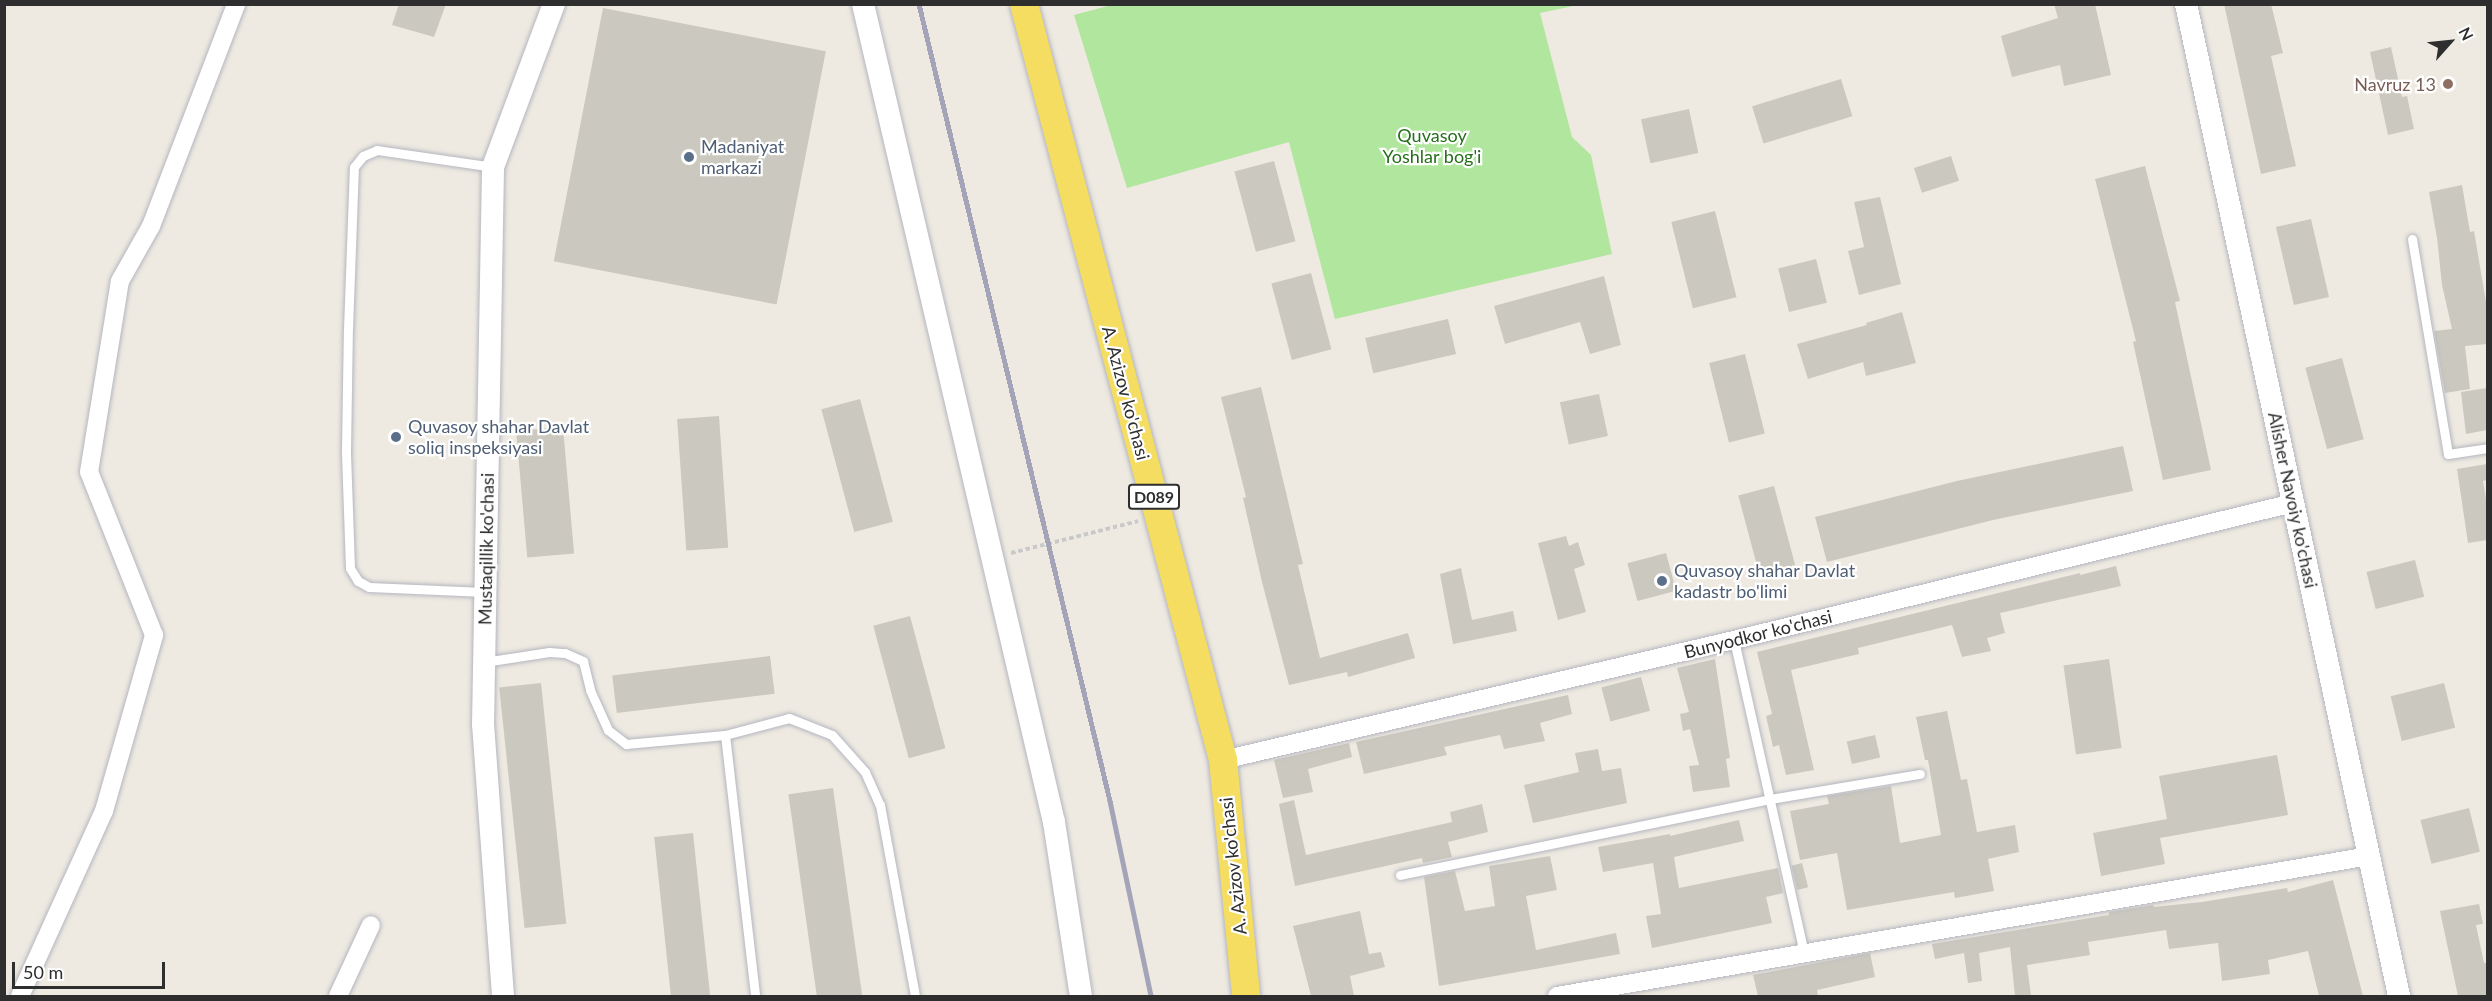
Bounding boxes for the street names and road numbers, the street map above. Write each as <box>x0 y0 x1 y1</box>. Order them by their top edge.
street label: A. Azizov ko'chasi <box>1098 323 1154 463</box>
street label: Alisher Navoiy ko'chasi <box>2264 410 2322 590</box>
street label: Mustaqillik ko'chasi <box>474 473 498 625</box>
road number: D089 <box>1127 484 1181 510</box>
street label: Bunyodkor ko'chasi <box>1682 605 1834 663</box>
street label: A. Azizov ko'chasi <box>1215 796 1251 936</box>

